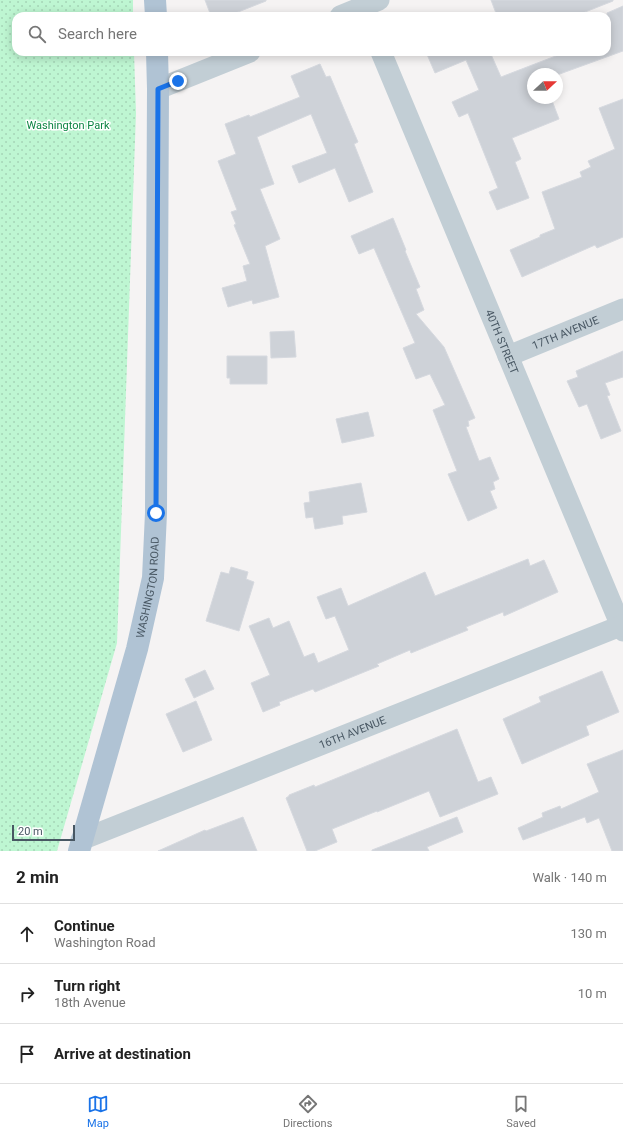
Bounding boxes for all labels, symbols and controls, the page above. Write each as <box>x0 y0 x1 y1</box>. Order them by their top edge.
search box <box>12 12 611 56</box>
icon: search <box>26 23 48 45</box>
text: Search here <box>58 25 137 43</box>
north arrow <box>527 68 563 104</box>
route end <box>169 72 187 90</box>
park label: Washington Park <box>27 119 110 132</box>
street label: 40TH STREET <box>483 308 521 376</box>
street label: 17TH AVENUE <box>530 313 601 352</box>
route start <box>147 504 165 522</box>
street label: WASHINGTON ROAD <box>133 536 161 639</box>
street label: 16TH AVENUE <box>317 713 388 751</box>
scale bar <box>12 823 75 842</box>
text: 20 m <box>18 825 43 838</box>
text: 2 min <box>16 867 59 887</box>
text: Walk · 140 m <box>532 870 607 885</box>
text: Continue <box>54 917 115 935</box>
icon: ahead <box>16 923 38 945</box>
text: 130 m <box>570 926 607 941</box>
text: Washington Road <box>54 935 156 950</box>
text: Turn right <box>54 977 120 995</box>
icon: right <box>16 983 38 1005</box>
text: 10 m <box>578 986 607 1001</box>
text: 18th Avenue <box>54 995 126 1010</box>
icon: arrive <box>16 1043 38 1065</box>
text: Arrive at destination <box>54 1045 191 1063</box>
tab: Map <box>87 1093 109 1130</box>
tab: Directions <box>283 1093 332 1130</box>
tab: Saved <box>506 1093 536 1130</box>

